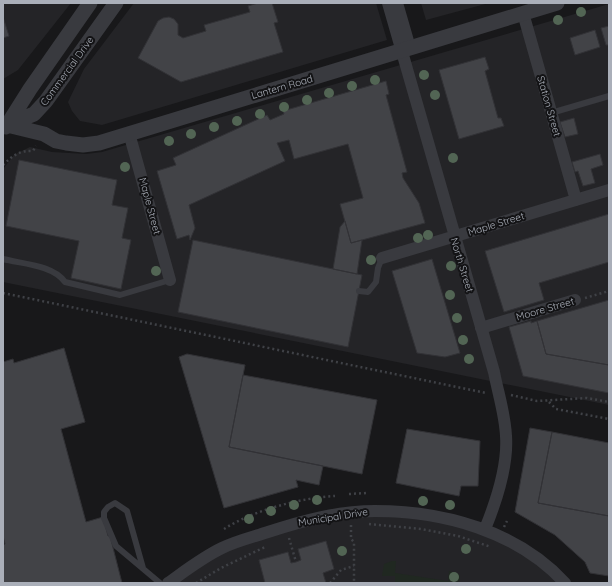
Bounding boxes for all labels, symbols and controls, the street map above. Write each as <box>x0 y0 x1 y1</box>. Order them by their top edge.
street label: Commercial Drive <box>37 33 97 108</box>
street label: Lantern Road <box>250 72 314 102</box>
street label: Station Street <box>534 74 564 138</box>
street label: Maple Street <box>136 176 164 236</box>
street label: Maple Street <box>466 209 526 239</box>
street label: North Street <box>448 236 477 294</box>
street label: Moore Street <box>515 294 576 323</box>
street label: Municipal Drive <box>297 505 369 529</box>

